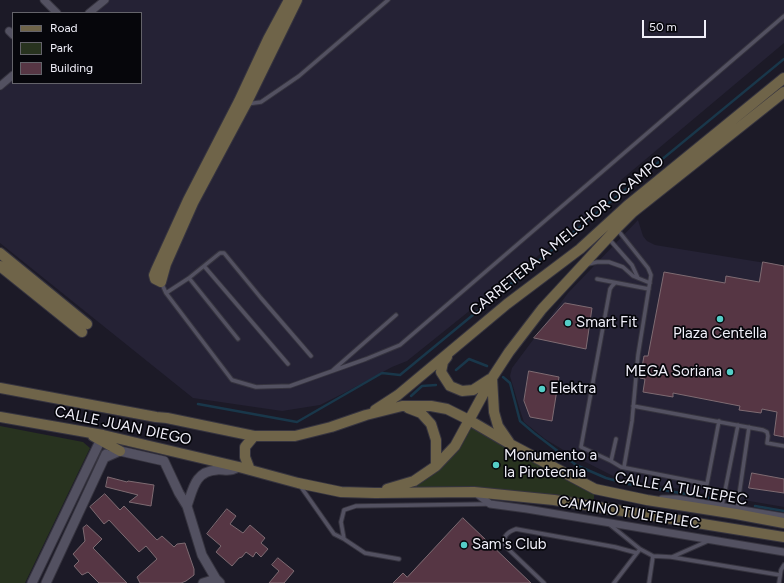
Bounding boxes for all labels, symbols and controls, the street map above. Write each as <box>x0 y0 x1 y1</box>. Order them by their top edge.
legend <box>12 12 142 84</box>
scale bar <box>644 12 708 38</box>
text: 50 m <box>649 20 677 34</box>
text: Road <box>50 21 78 35</box>
text: Park <box>50 41 73 55</box>
text: Building <box>50 61 93 75</box>
street label: CARRETERA A MELCHOR OCAMPO <box>466 152 668 320</box>
place label: Smart Fit <box>576 314 637 332</box>
marker: Plaza Centella <box>715 314 725 324</box>
marker: Smart Fit <box>563 318 573 328</box>
place label: Plaza Centella <box>673 325 767 343</box>
place label: MEGA Soriana <box>625 363 722 381</box>
marker: MEGA Soriana <box>725 367 735 377</box>
place label: Elektra <box>550 380 596 398</box>
marker: Elektra <box>537 384 547 394</box>
street label: CALLE JUAN DIEGO <box>53 403 193 449</box>
place label: Monumento a la Pirotecnia <box>504 447 597 482</box>
marker: Monumento a la Pirotecnia <box>491 460 501 470</box>
street label: CALLE A TULTEPEC <box>613 468 749 510</box>
street label: CAMINO TULTEPLEC <box>557 493 701 533</box>
place label: Sam's Club <box>472 536 547 554</box>
marker: Sam's Club <box>459 540 469 550</box>

